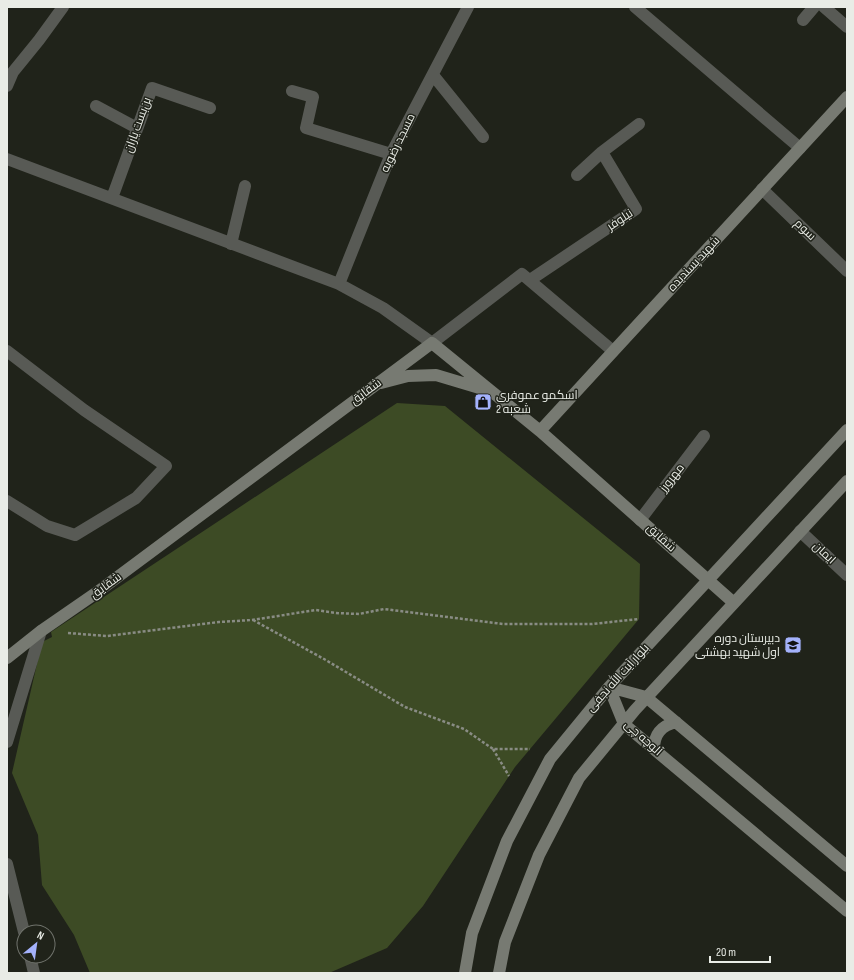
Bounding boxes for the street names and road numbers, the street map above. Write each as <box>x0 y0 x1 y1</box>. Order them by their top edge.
street label: بن‌بست یاران <box>121 95 155 155</box>
street label: مسجد رضویه <box>377 111 419 175</box>
street label: نیلوفر <box>603 206 636 235</box>
street label: سوم <box>791 216 819 244</box>
street label: شهید پسندیده <box>665 233 724 295</box>
street label: شقایق <box>347 375 385 409</box>
street label: مهرورز <box>656 461 688 496</box>
street label: شقایق <box>643 521 679 555</box>
street label: ایمان <box>809 539 839 567</box>
street label: شقایق <box>87 570 125 602</box>
street label: بلوار آیت الله نجفی <box>583 640 653 715</box>
street label: آلوچه چی <box>620 717 666 760</box>

